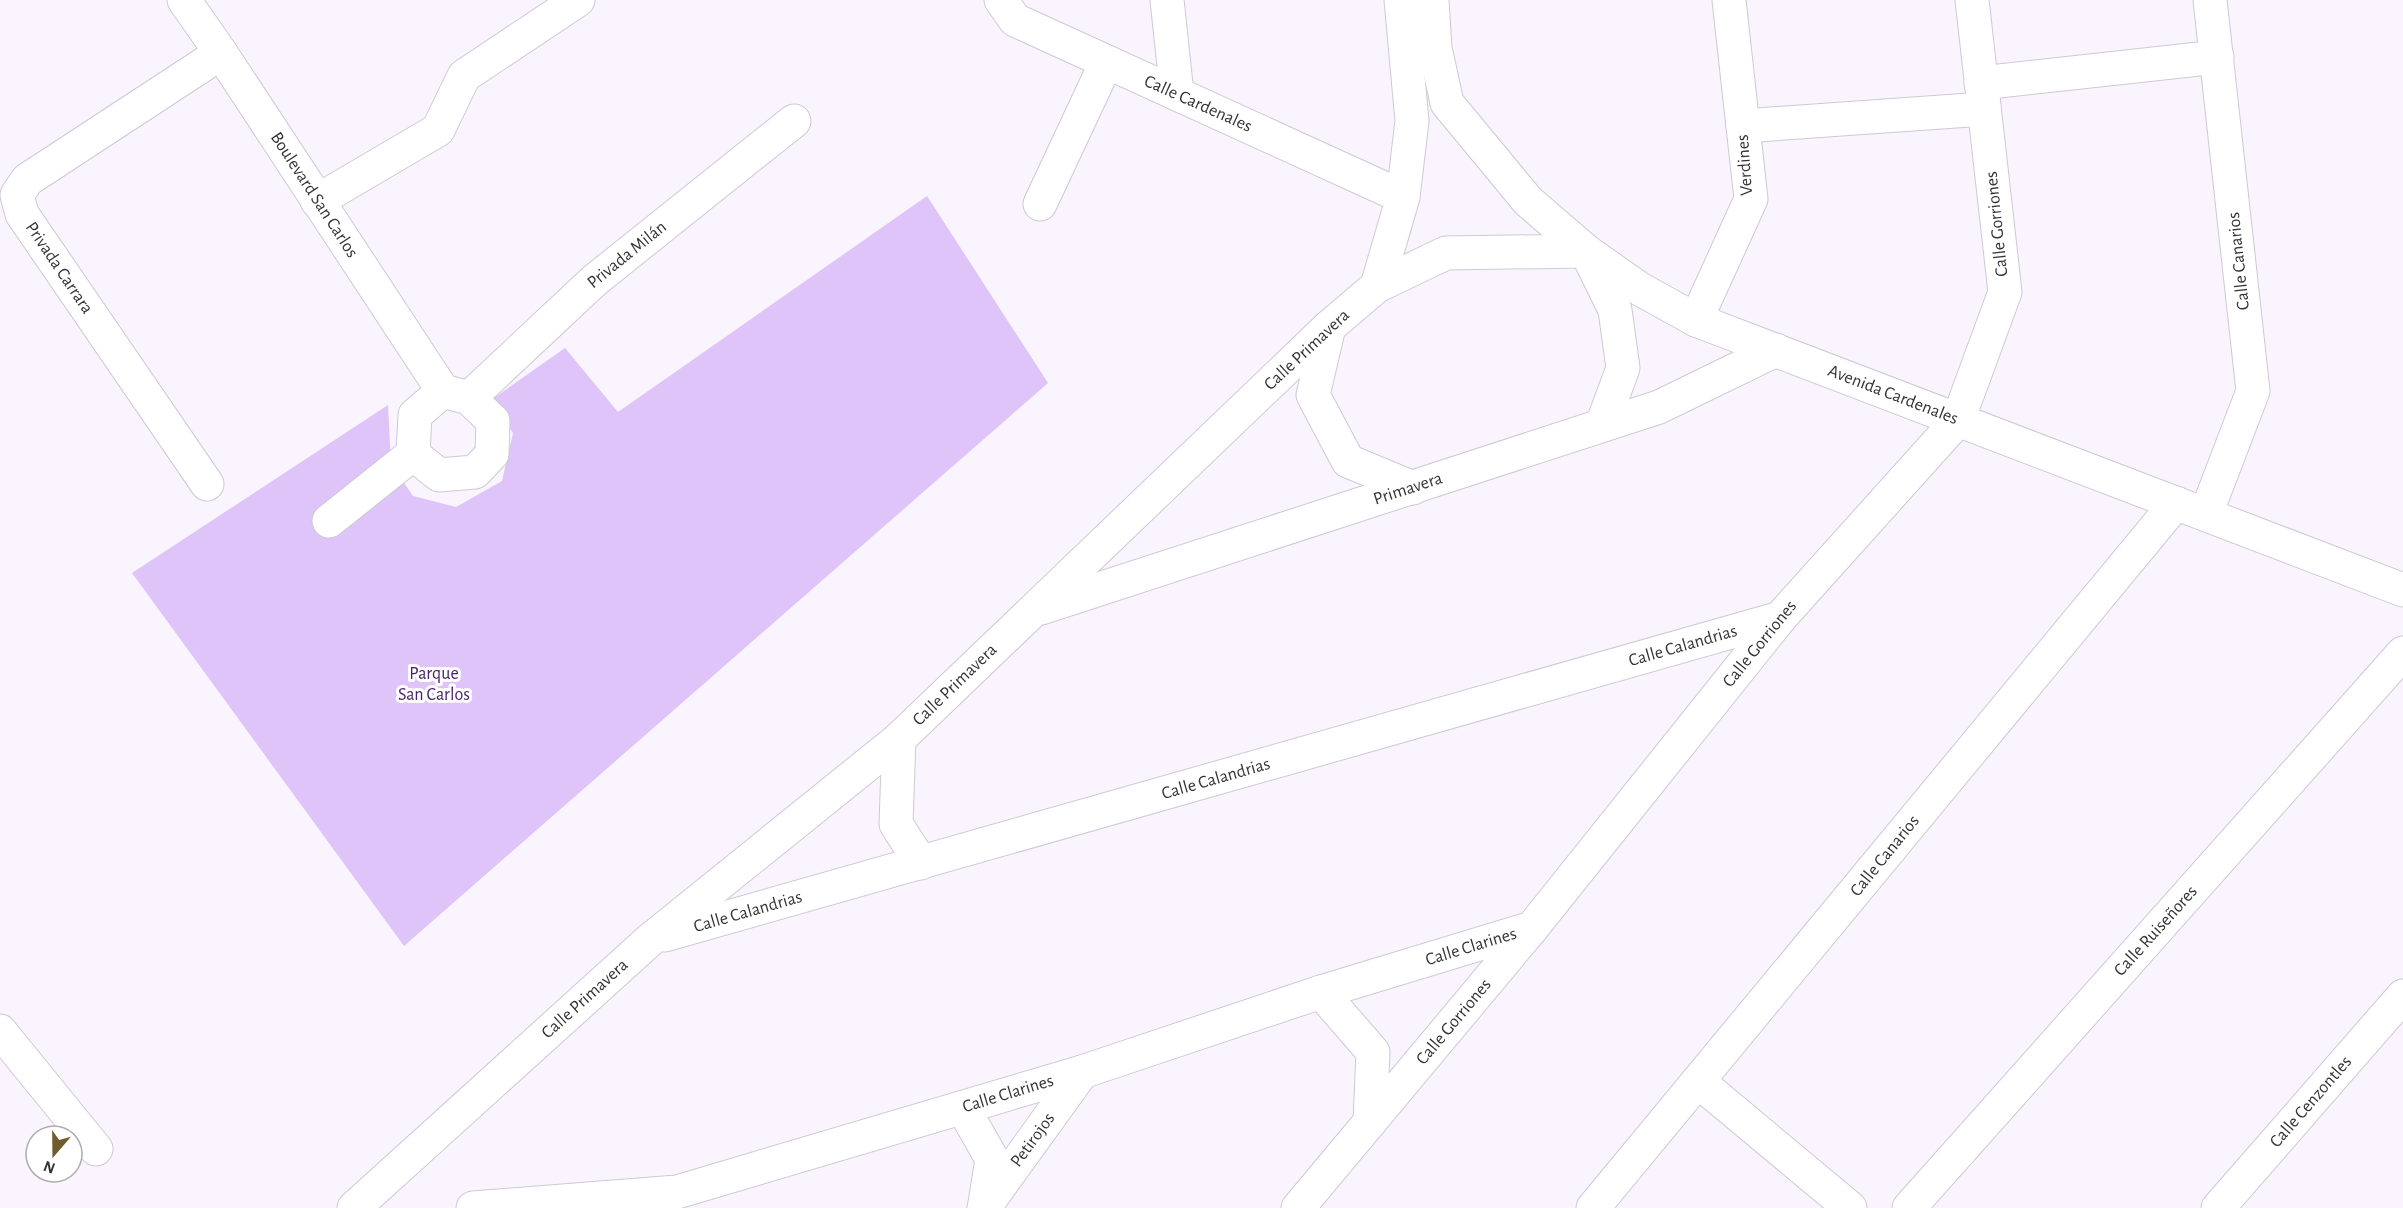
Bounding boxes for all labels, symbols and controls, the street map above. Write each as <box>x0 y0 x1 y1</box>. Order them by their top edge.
street label: Calle Cardenales <box>1141 72 1255 136</box>
street label: Boulevard San Carlos <box>267 129 361 261</box>
street label: Verdines <box>1734 134 1756 196</box>
street label: Calle Gorriones <box>1983 170 2011 278</box>
street label: Calle Canarios <box>2225 211 2253 311</box>
street label: Privada Milán <box>584 218 670 292</box>
street label: Privada Carrara <box>22 219 96 317</box>
street label: Calle Primavera <box>1261 306 1353 394</box>
street label: Avenida Cardenales <box>1825 362 1961 428</box>
street label: Primavera <box>1371 469 1445 509</box>
street label: Calle Gorriones <box>1720 597 1800 691</box>
street label: Calle Calandrias <box>1627 622 1739 670</box>
street label: Calle Primavera <box>909 641 1001 729</box>
park label: Parque San Carlos <box>398 665 470 704</box>
street label: Calle Calandrias <box>1160 755 1272 803</box>
street label: Calle Canarios <box>1847 812 1923 900</box>
street label: Calle Ruiseñores <box>2111 882 2201 980</box>
street label: Calle Calandrias <box>692 888 804 936</box>
street label: Calle Clarines <box>1423 925 1519 969</box>
street label: Calle Primavera <box>538 956 632 1042</box>
street label: Calle Gorriones <box>1413 976 1495 1068</box>
street label: Calle Cenzontles <box>2267 1053 2355 1151</box>
street label: Calle Clarines <box>960 1072 1056 1116</box>
street label: Petirojos <box>1008 1110 1058 1170</box>
north arrow <box>24 1124 84 1184</box>
text: N <box>41 1158 57 1177</box>

